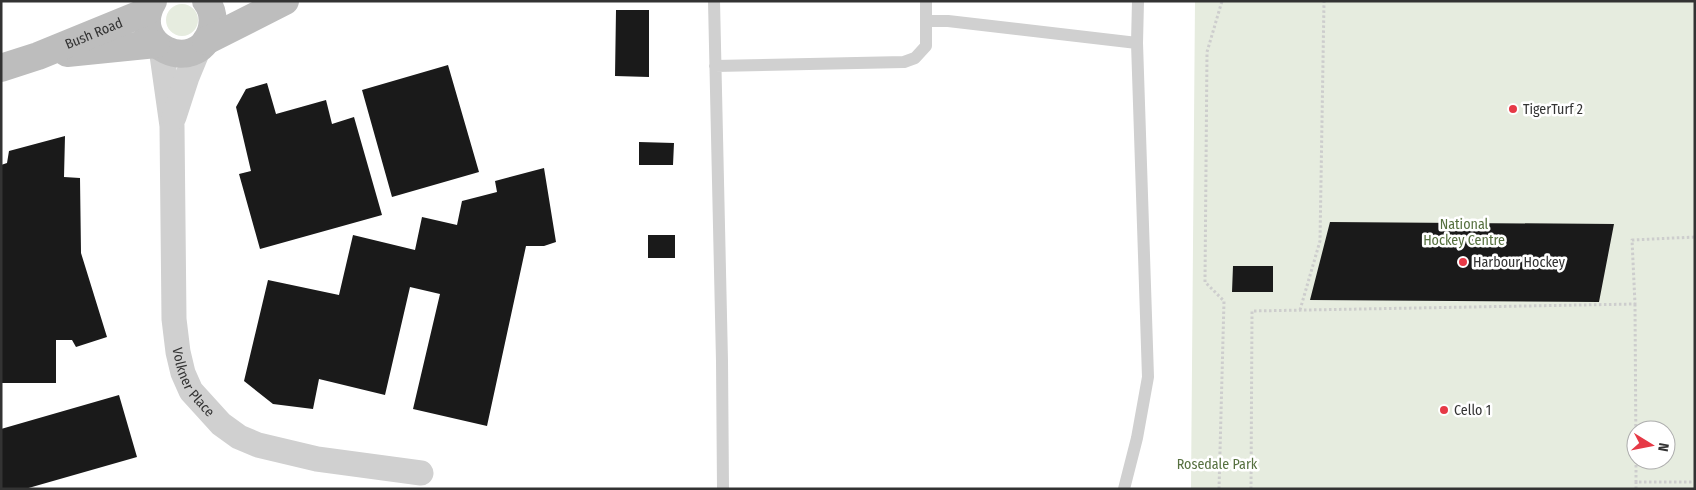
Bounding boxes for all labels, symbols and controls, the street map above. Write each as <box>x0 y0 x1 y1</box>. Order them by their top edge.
street label: Bush Road <box>62 14 125 53</box>
place label: TigerTurf 2 <box>1523 101 1583 118</box>
marker: TigerTurf 2 <box>1507 103 1519 115</box>
park label: National Hockey Centre <box>1423 216 1505 249</box>
place label: Harbour Hockey <box>1473 254 1566 271</box>
marker: Harbour Hockey <box>1457 256 1469 268</box>
street label: Volkner Place <box>169 346 218 420</box>
place label: Cello 1 <box>1454 402 1491 419</box>
marker: Cello 1 <box>1438 404 1450 416</box>
north arrow <box>1626 420 1676 470</box>
text: N <box>1654 442 1672 453</box>
park label: Rosedale Park <box>1177 456 1258 473</box>

